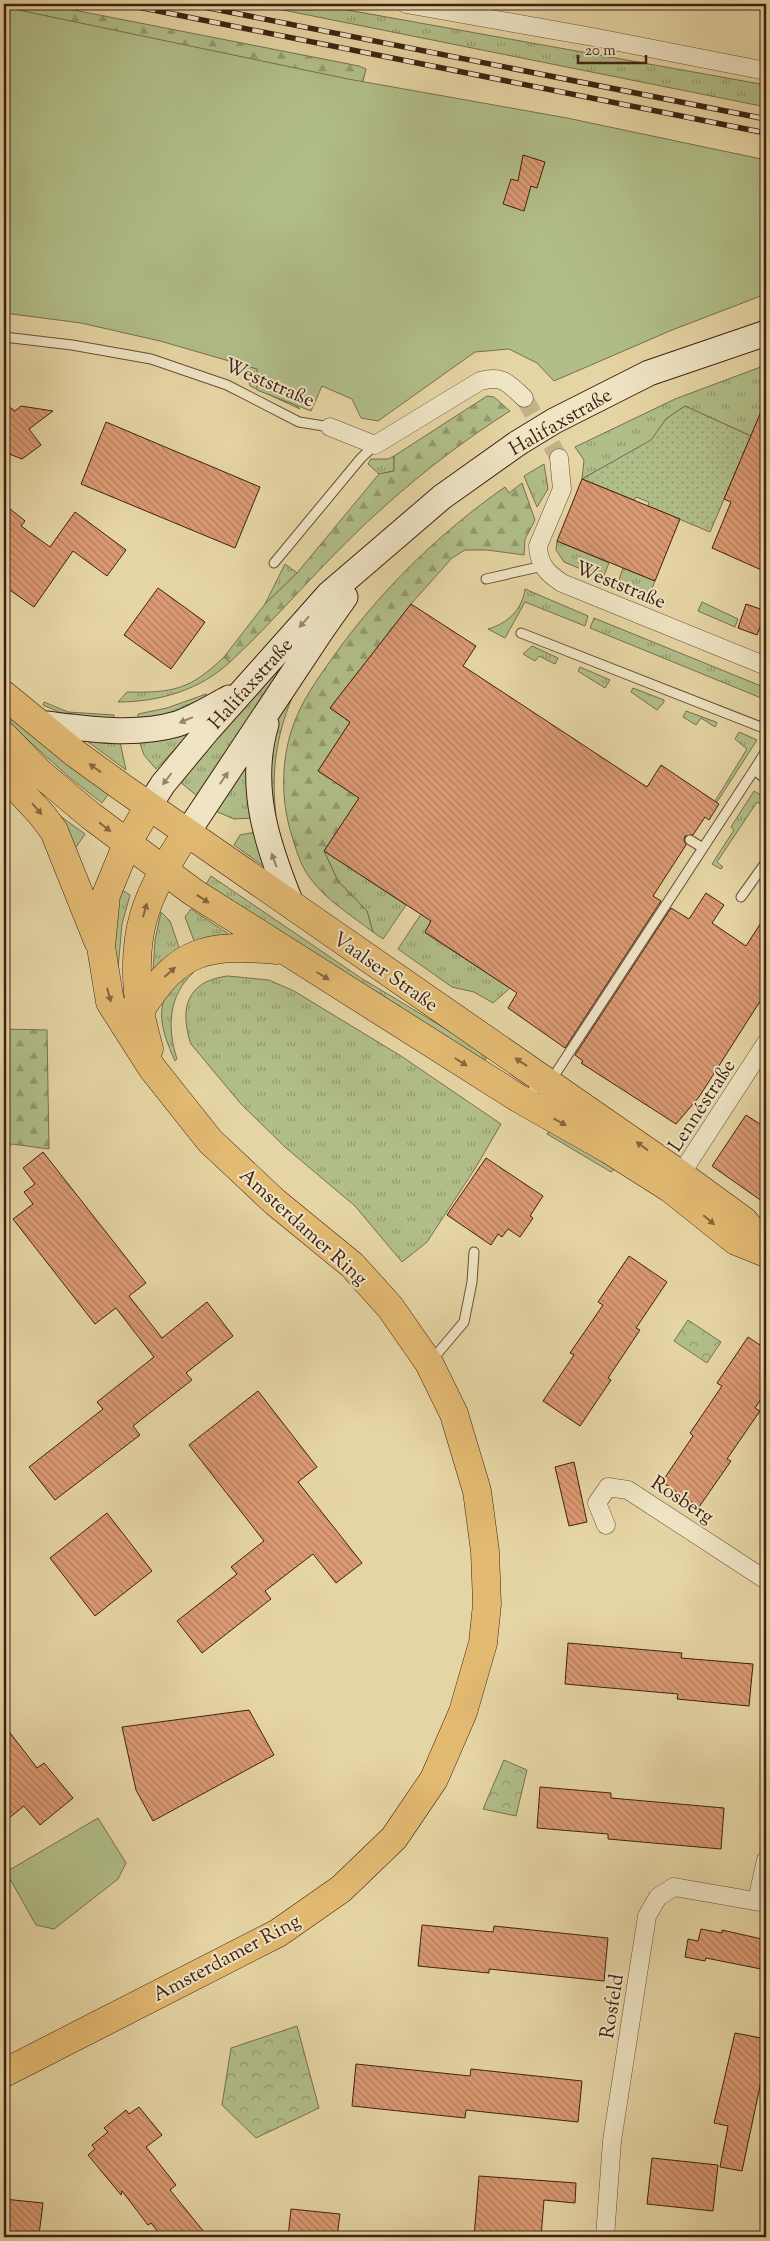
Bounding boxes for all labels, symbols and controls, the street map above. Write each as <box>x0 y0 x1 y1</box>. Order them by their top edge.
scale bar <box>578 32 645 64</box>
text: 20 m <box>585 41 616 62</box>
street label: Weststraße <box>219 352 319 416</box>
street label: Halifaxstraße <box>504 382 618 464</box>
street label: Weststraße <box>570 555 670 618</box>
one-way arrow <box>298 615 310 627</box>
street label: Halifaxstraße <box>203 632 301 737</box>
one-way arrow <box>179 717 193 725</box>
one-way arrow <box>88 763 102 773</box>
one-way arrow <box>162 772 172 786</box>
one-way arrow <box>220 772 229 785</box>
one-way arrow <box>31 803 43 815</box>
one-way arrow <box>98 821 111 832</box>
one-way arrow <box>270 853 277 868</box>
one-way arrow <box>196 894 209 904</box>
one-way arrow <box>142 903 150 918</box>
street label: Vaalser Straße <box>326 926 443 1020</box>
one-way arrow <box>163 967 176 978</box>
one-way arrow <box>316 971 329 981</box>
one-way arrow <box>105 987 113 1003</box>
street label: Lennéstraße <box>662 1054 744 1158</box>
one-way arrow <box>454 1058 467 1067</box>
one-way arrow <box>514 1058 527 1067</box>
one-way arrow <box>553 1118 567 1126</box>
one-way arrow <box>635 1141 648 1151</box>
street label: Amsterdamer Ring <box>232 1162 373 1294</box>
one-way arrow <box>703 1214 715 1225</box>
street label: Rosberg <box>644 1470 719 1532</box>
street label: Amsterdamer Ring <box>148 1908 306 2010</box>
street label: Rosfeld <box>594 1972 633 2041</box>

